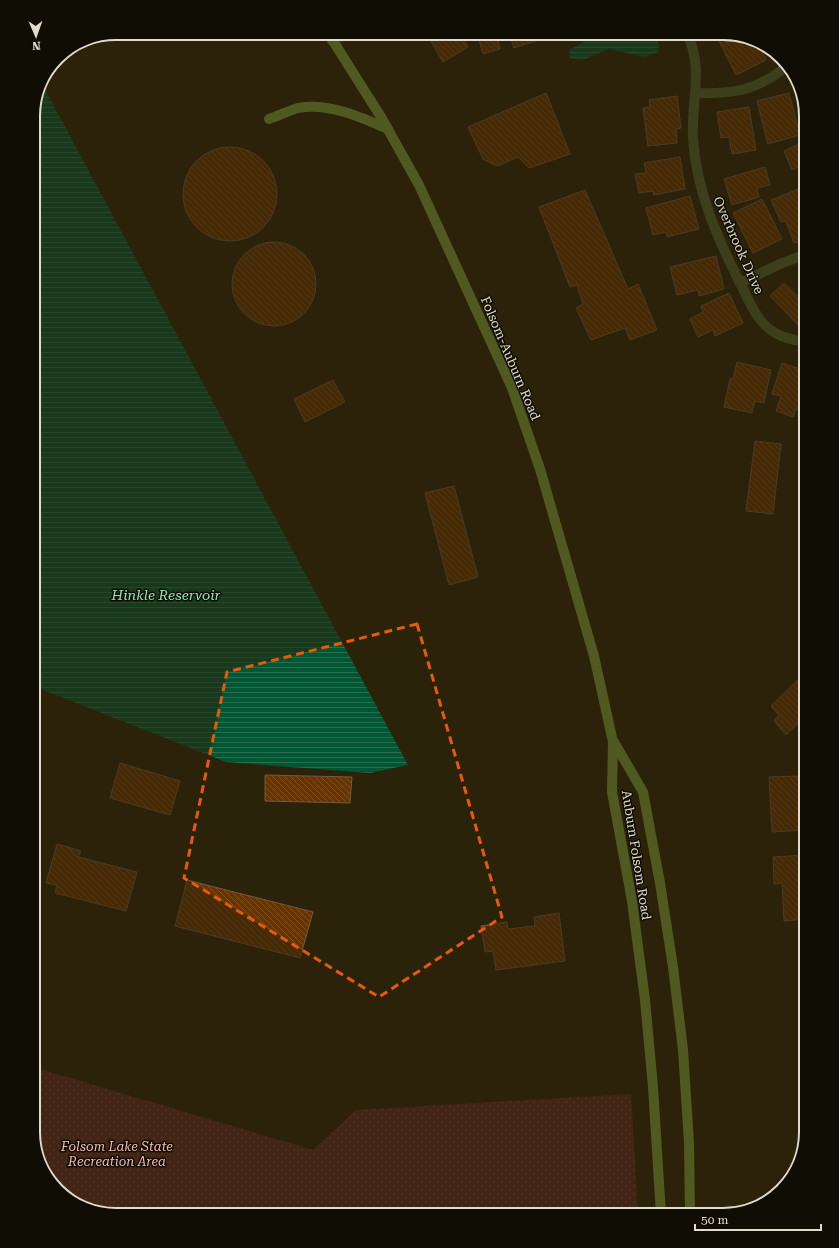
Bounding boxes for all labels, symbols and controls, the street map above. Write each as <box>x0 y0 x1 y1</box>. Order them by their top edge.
north arrow <box>16 16 56 56</box>
text: N <box>31 39 41 52</box>
street label: Overbrook Drive <box>710 194 767 296</box>
street label: Folsom-Auburn Road <box>478 294 544 423</box>
water label: Hinkle Reservoir <box>111 587 221 603</box>
street label: Auburn Folsom Road <box>619 789 654 922</box>
park label: Folsom Lake State Recreation Area <box>60 1139 173 1169</box>
scale bar <box>695 1206 821 1232</box>
text: 50 m <box>701 1213 728 1227</box>

